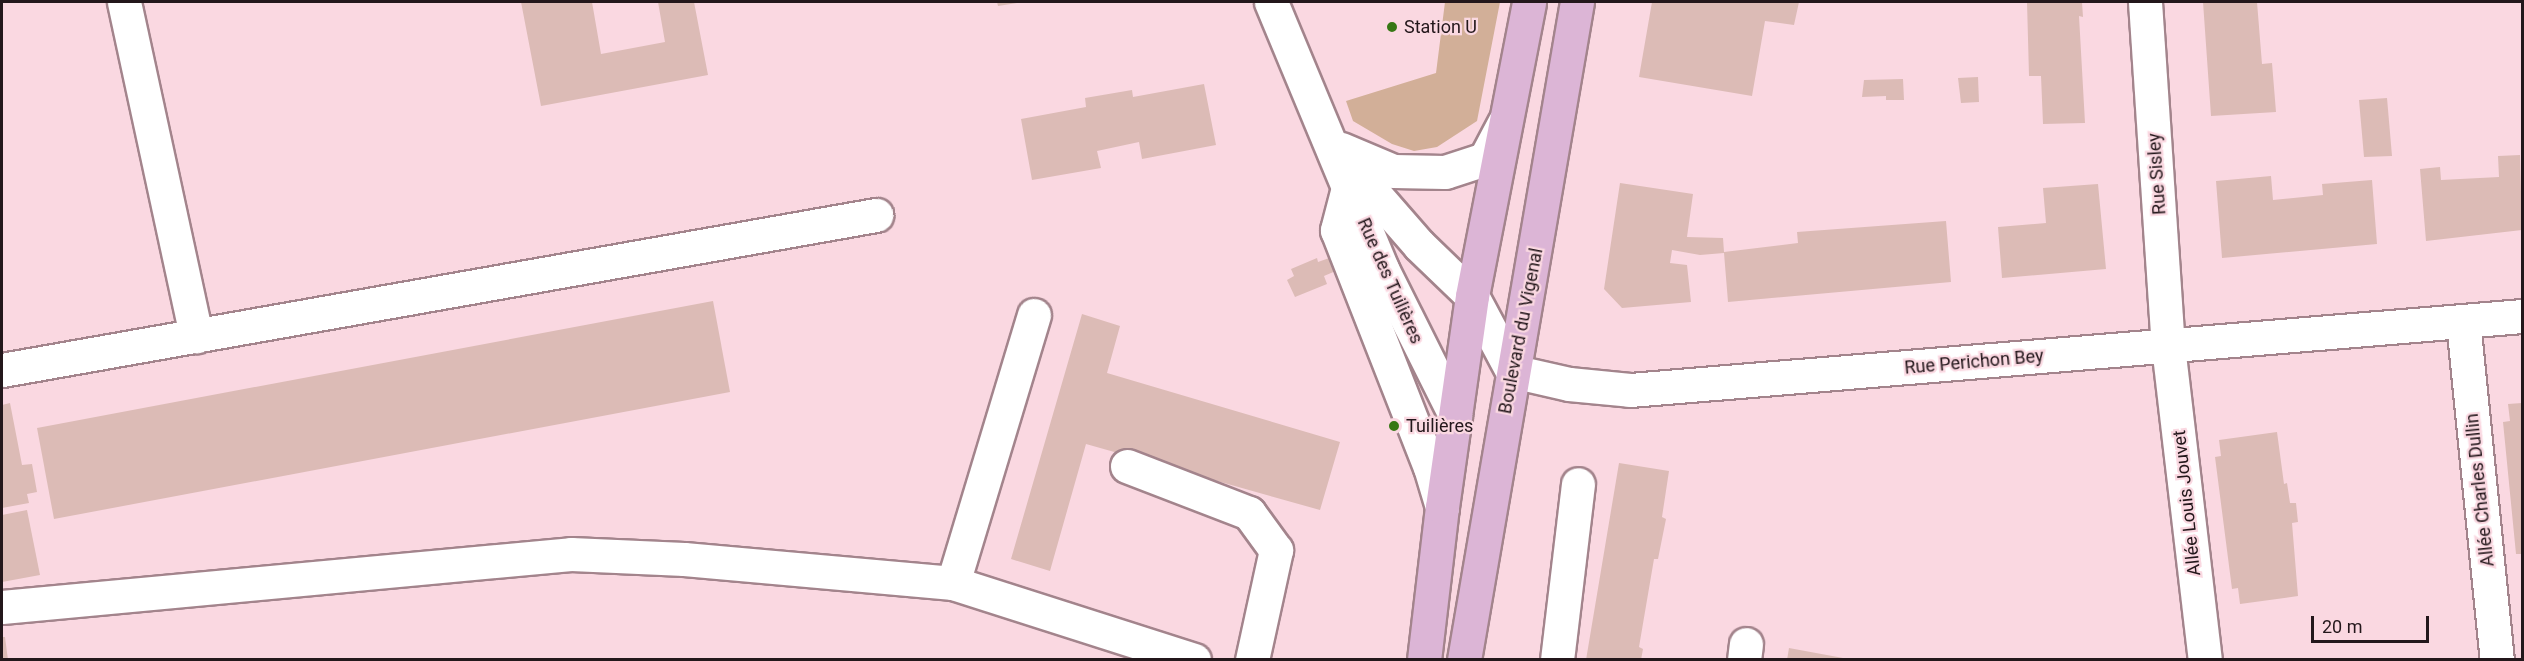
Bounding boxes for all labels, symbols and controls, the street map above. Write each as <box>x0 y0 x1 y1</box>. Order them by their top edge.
place label: Station U <box>1404 16 1477 38</box>
marker: Station U <box>1385 20 1399 34</box>
street label: Rue Sisley <box>2143 132 2171 216</box>
street label: Rue des Tuilières <box>1353 215 1427 347</box>
street label: Boulevard du Vigenal <box>1494 246 1548 416</box>
street label: Rue Perichon Bey <box>1904 345 2044 379</box>
street label: Allée Charles Dullin <box>2461 412 2499 568</box>
place label: Tuilières <box>1406 415 1473 437</box>
marker: Tuilières <box>1387 419 1401 433</box>
street label: Allée Louis Jouvet <box>2169 429 2205 577</box>
scale bar <box>2314 604 2432 642</box>
text: 20 m <box>2322 616 2362 637</box>

